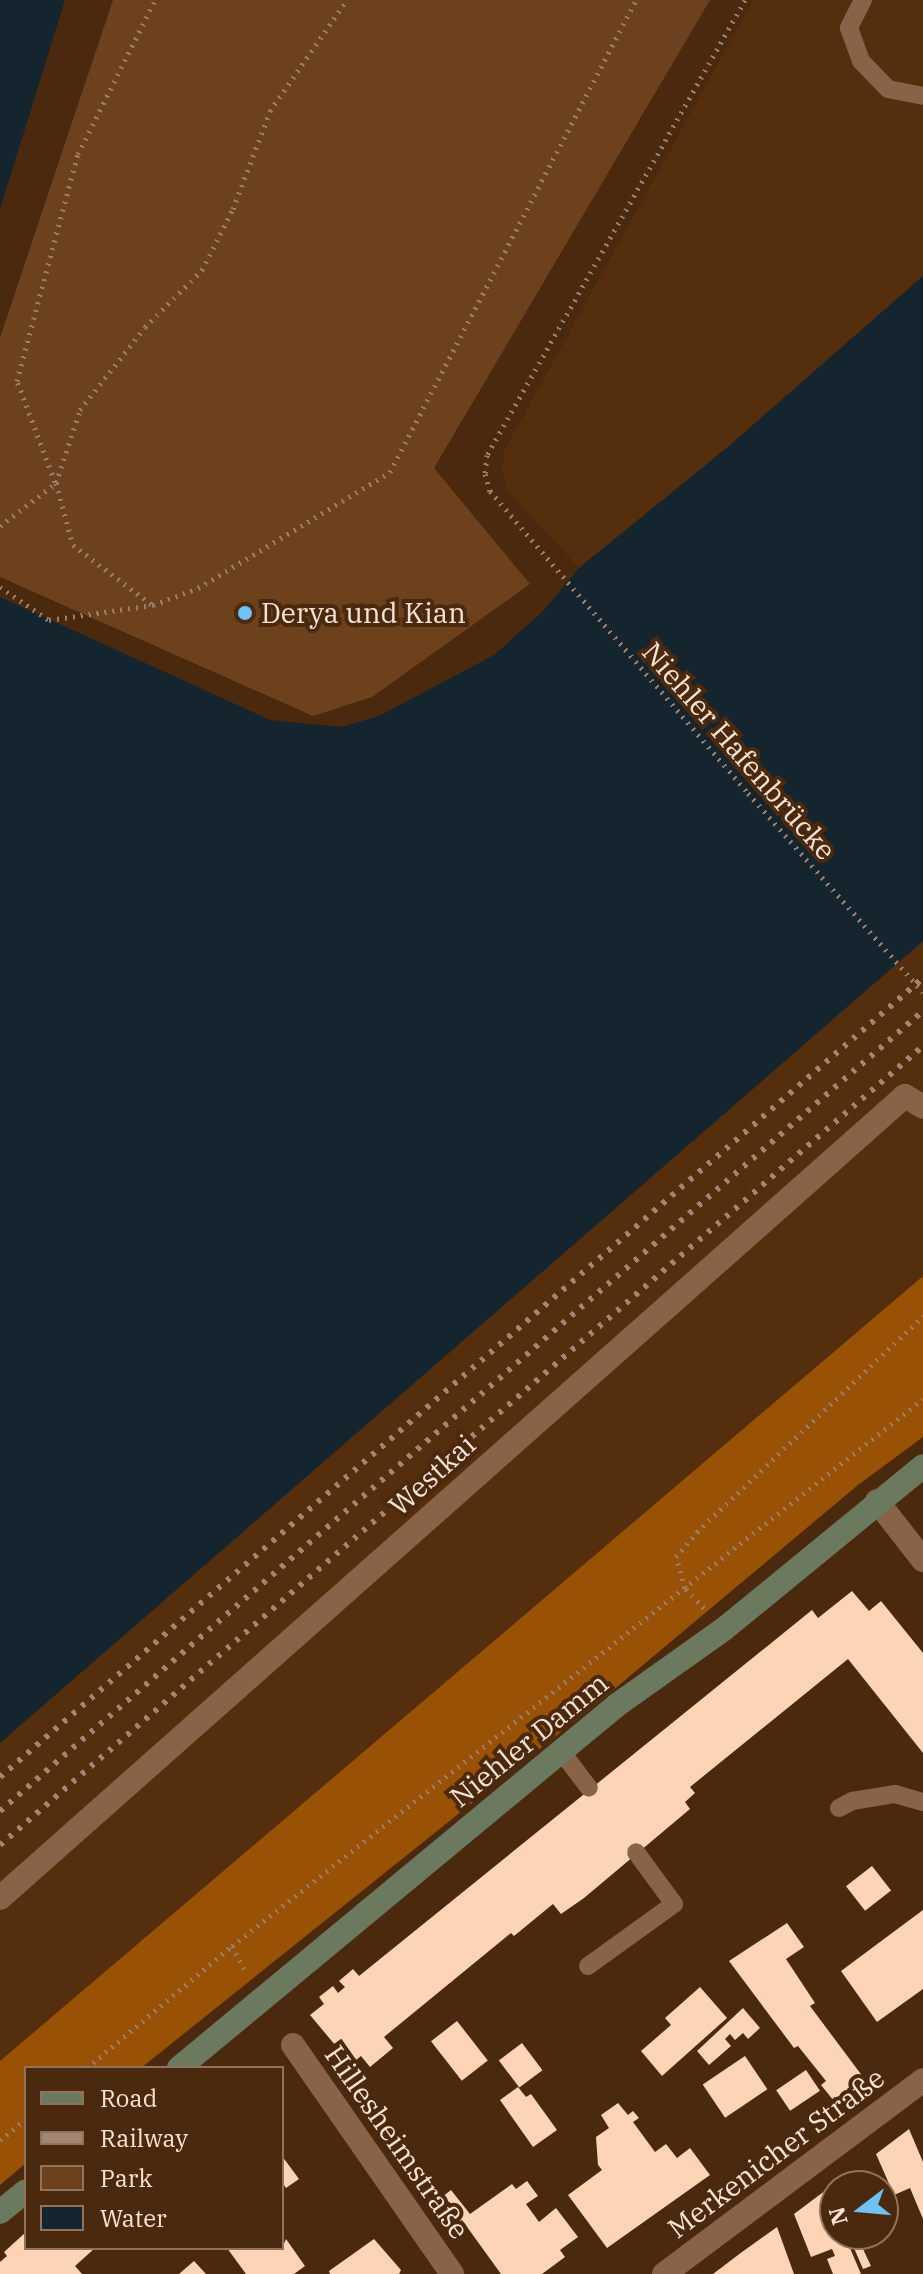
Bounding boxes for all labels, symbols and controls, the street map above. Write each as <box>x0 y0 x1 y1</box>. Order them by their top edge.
place label: Derya und Kian <box>261 596 466 630</box>
marker: Derya und Kian <box>236 604 254 622</box>
street label: Niehler Hafenbrücke <box>635 635 843 867</box>
street label: Westkai <box>382 1427 482 1523</box>
street label: Niehler Damm <box>443 1666 615 1814</box>
street label: Hillesheimstraße <box>318 2039 476 2245</box>
street label: Merkenicher Straße <box>661 2061 891 2245</box>
legend <box>24 2066 284 2250</box>
text: Road <box>100 2082 157 2114</box>
text: Railway <box>100 2122 188 2154</box>
text: Park <box>100 2162 152 2194</box>
north arrow <box>819 2170 899 2250</box>
text: Water <box>100 2202 167 2234</box>
text: N <box>821 2204 854 2229</box>

